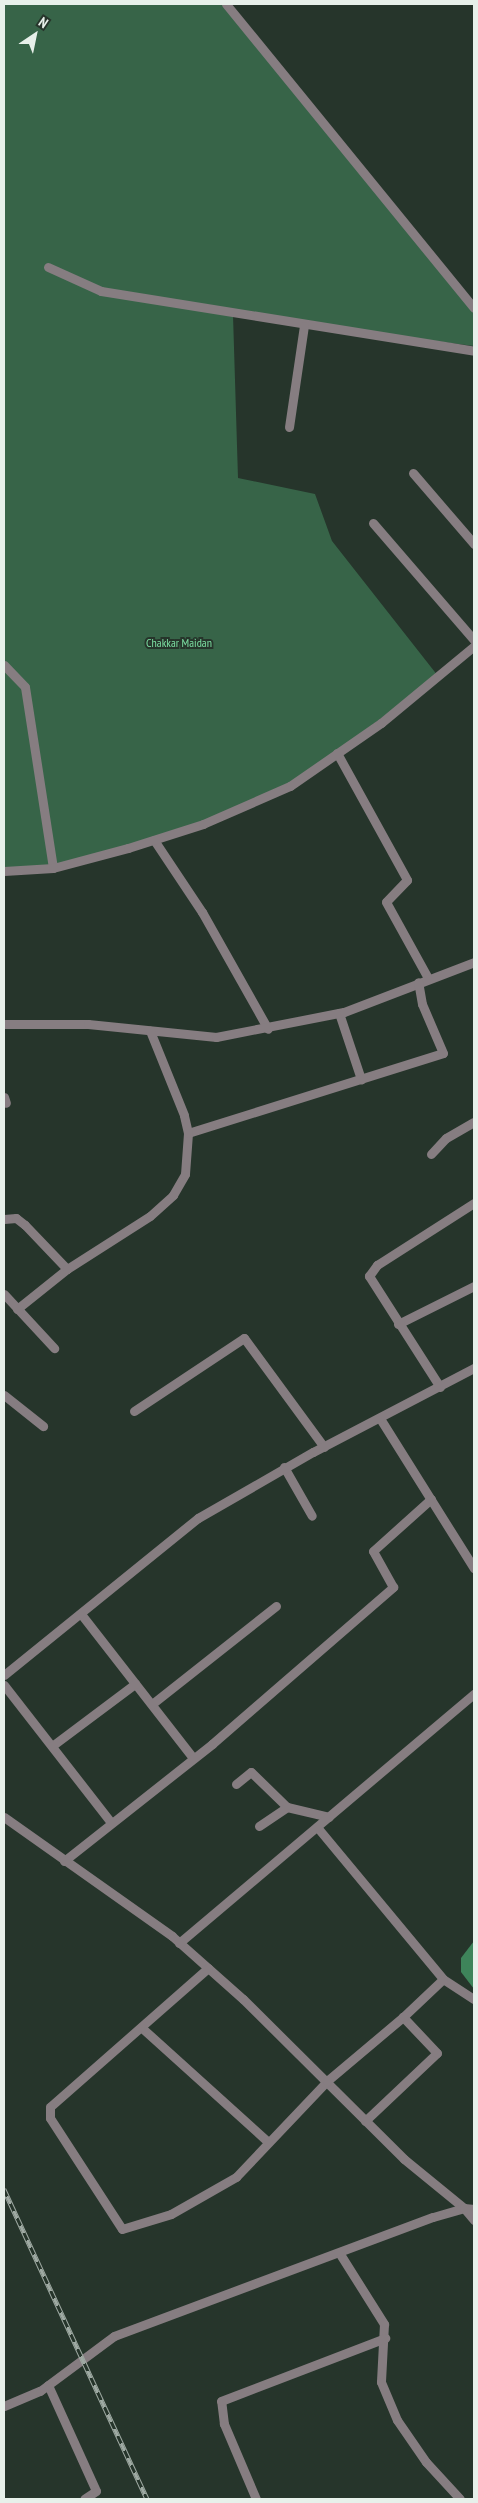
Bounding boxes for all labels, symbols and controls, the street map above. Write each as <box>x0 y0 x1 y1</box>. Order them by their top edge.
north arrow <box>10 10 60 60</box>
text: N <box>35 13 52 32</box>
park label: Chakkar Maidan <box>146 636 212 650</box>

